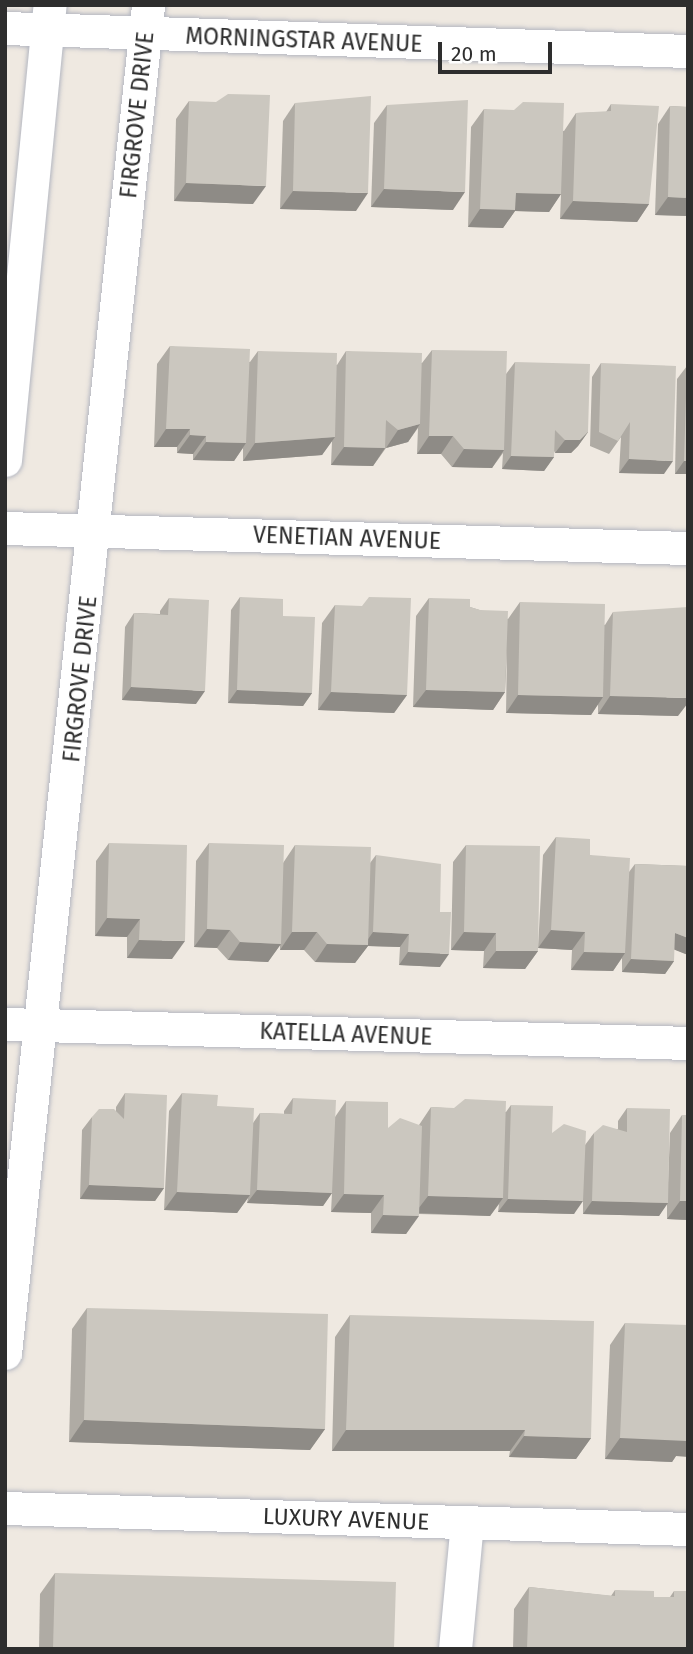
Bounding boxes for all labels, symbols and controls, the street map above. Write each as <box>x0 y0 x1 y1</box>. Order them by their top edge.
street label: MORNINGSTAR AVENUE <box>185 22 423 58</box>
scale bar <box>441 28 555 72</box>
street label: FIRGROVE DRIVE <box>115 30 159 200</box>
text: 20 m <box>451 41 497 67</box>
street label: VENETIAN AVENUE <box>253 521 441 555</box>
street label: FIRGROVE DRIVE <box>58 594 102 764</box>
street label: KATELLA AVENUE <box>259 1017 433 1051</box>
street label: LUXURY AVENUE <box>262 1502 430 1536</box>

